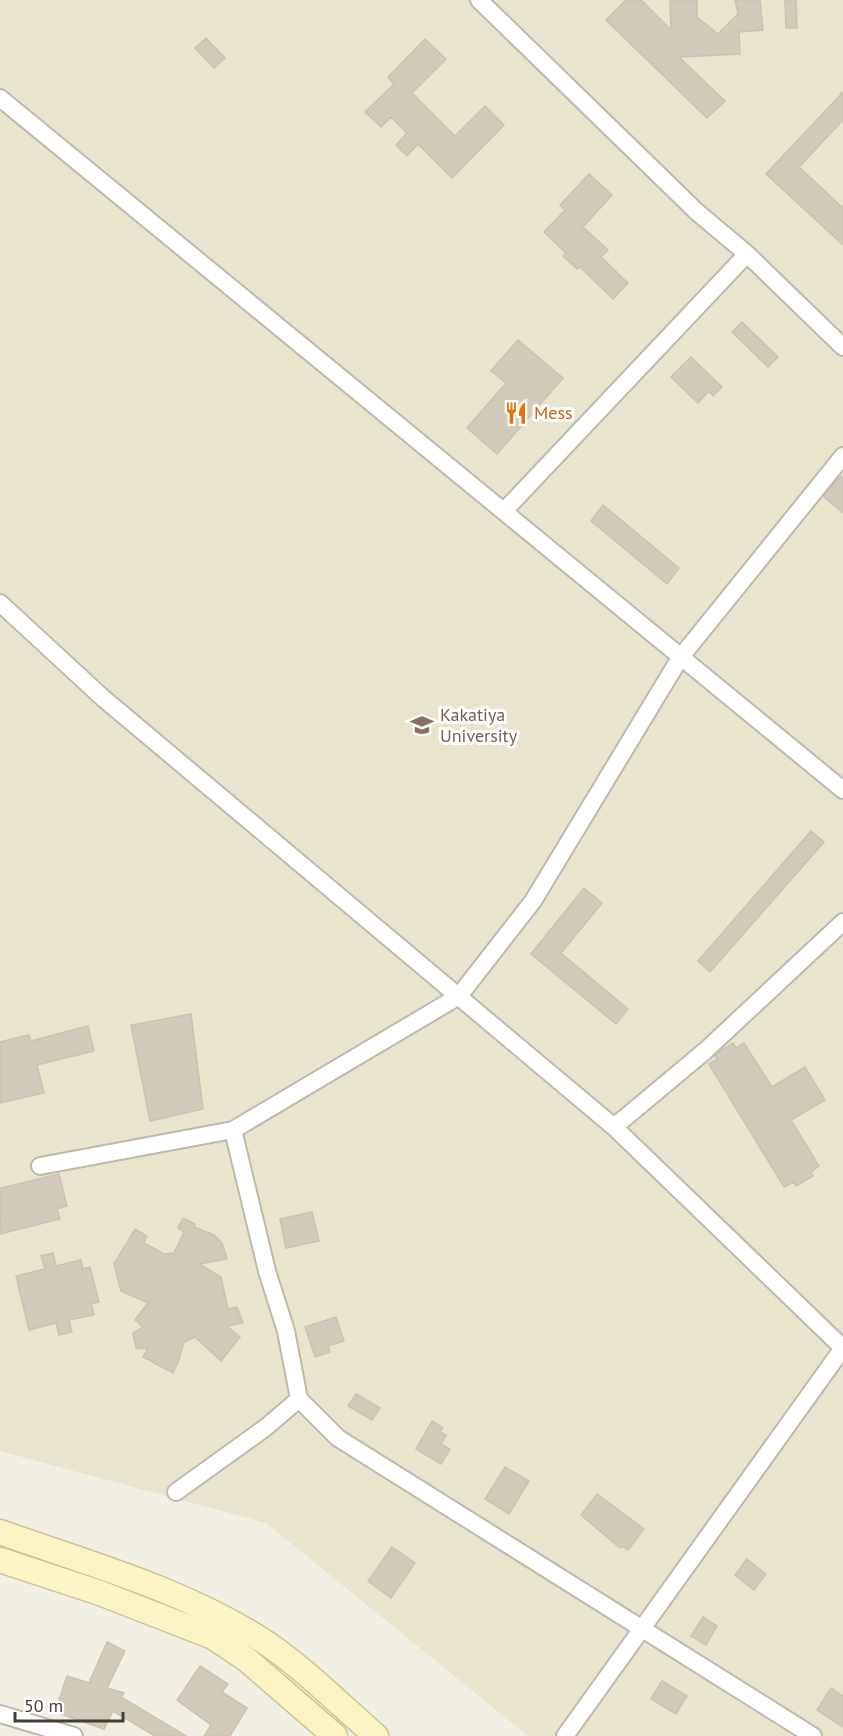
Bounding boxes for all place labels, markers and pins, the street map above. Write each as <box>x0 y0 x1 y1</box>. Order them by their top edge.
restaurant icon: Mess <box>503 400 529 426</box>
place label: Mess <box>534 401 573 424</box>
place label: Kakatiya University <box>440 703 518 747</box>
school or university icon: Kakatiya University <box>409 712 435 738</box>

